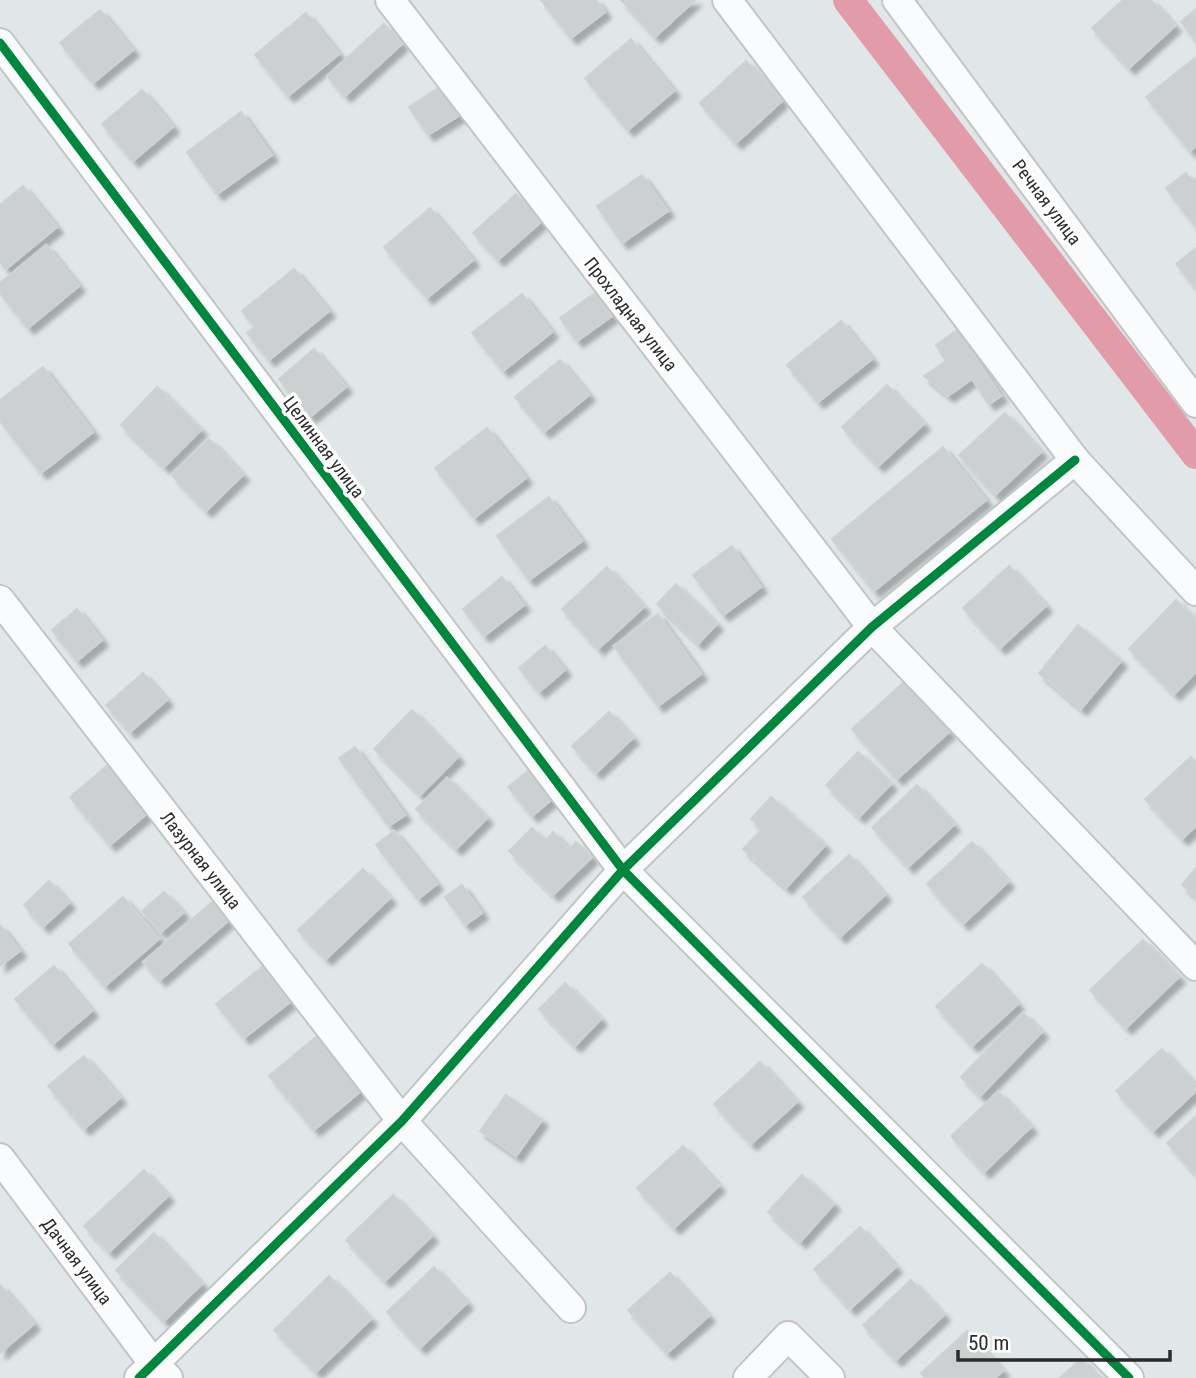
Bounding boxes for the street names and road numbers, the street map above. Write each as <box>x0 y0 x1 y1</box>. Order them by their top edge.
street label: Речная улица <box>1008 155 1086 249</box>
street label: Прохладная улица <box>580 253 682 375</box>
street label: Целинная улица <box>279 392 369 502</box>
street label: Лазурная улица <box>156 807 246 913</box>
street label: Дачная улица <box>38 1213 116 1309</box>

